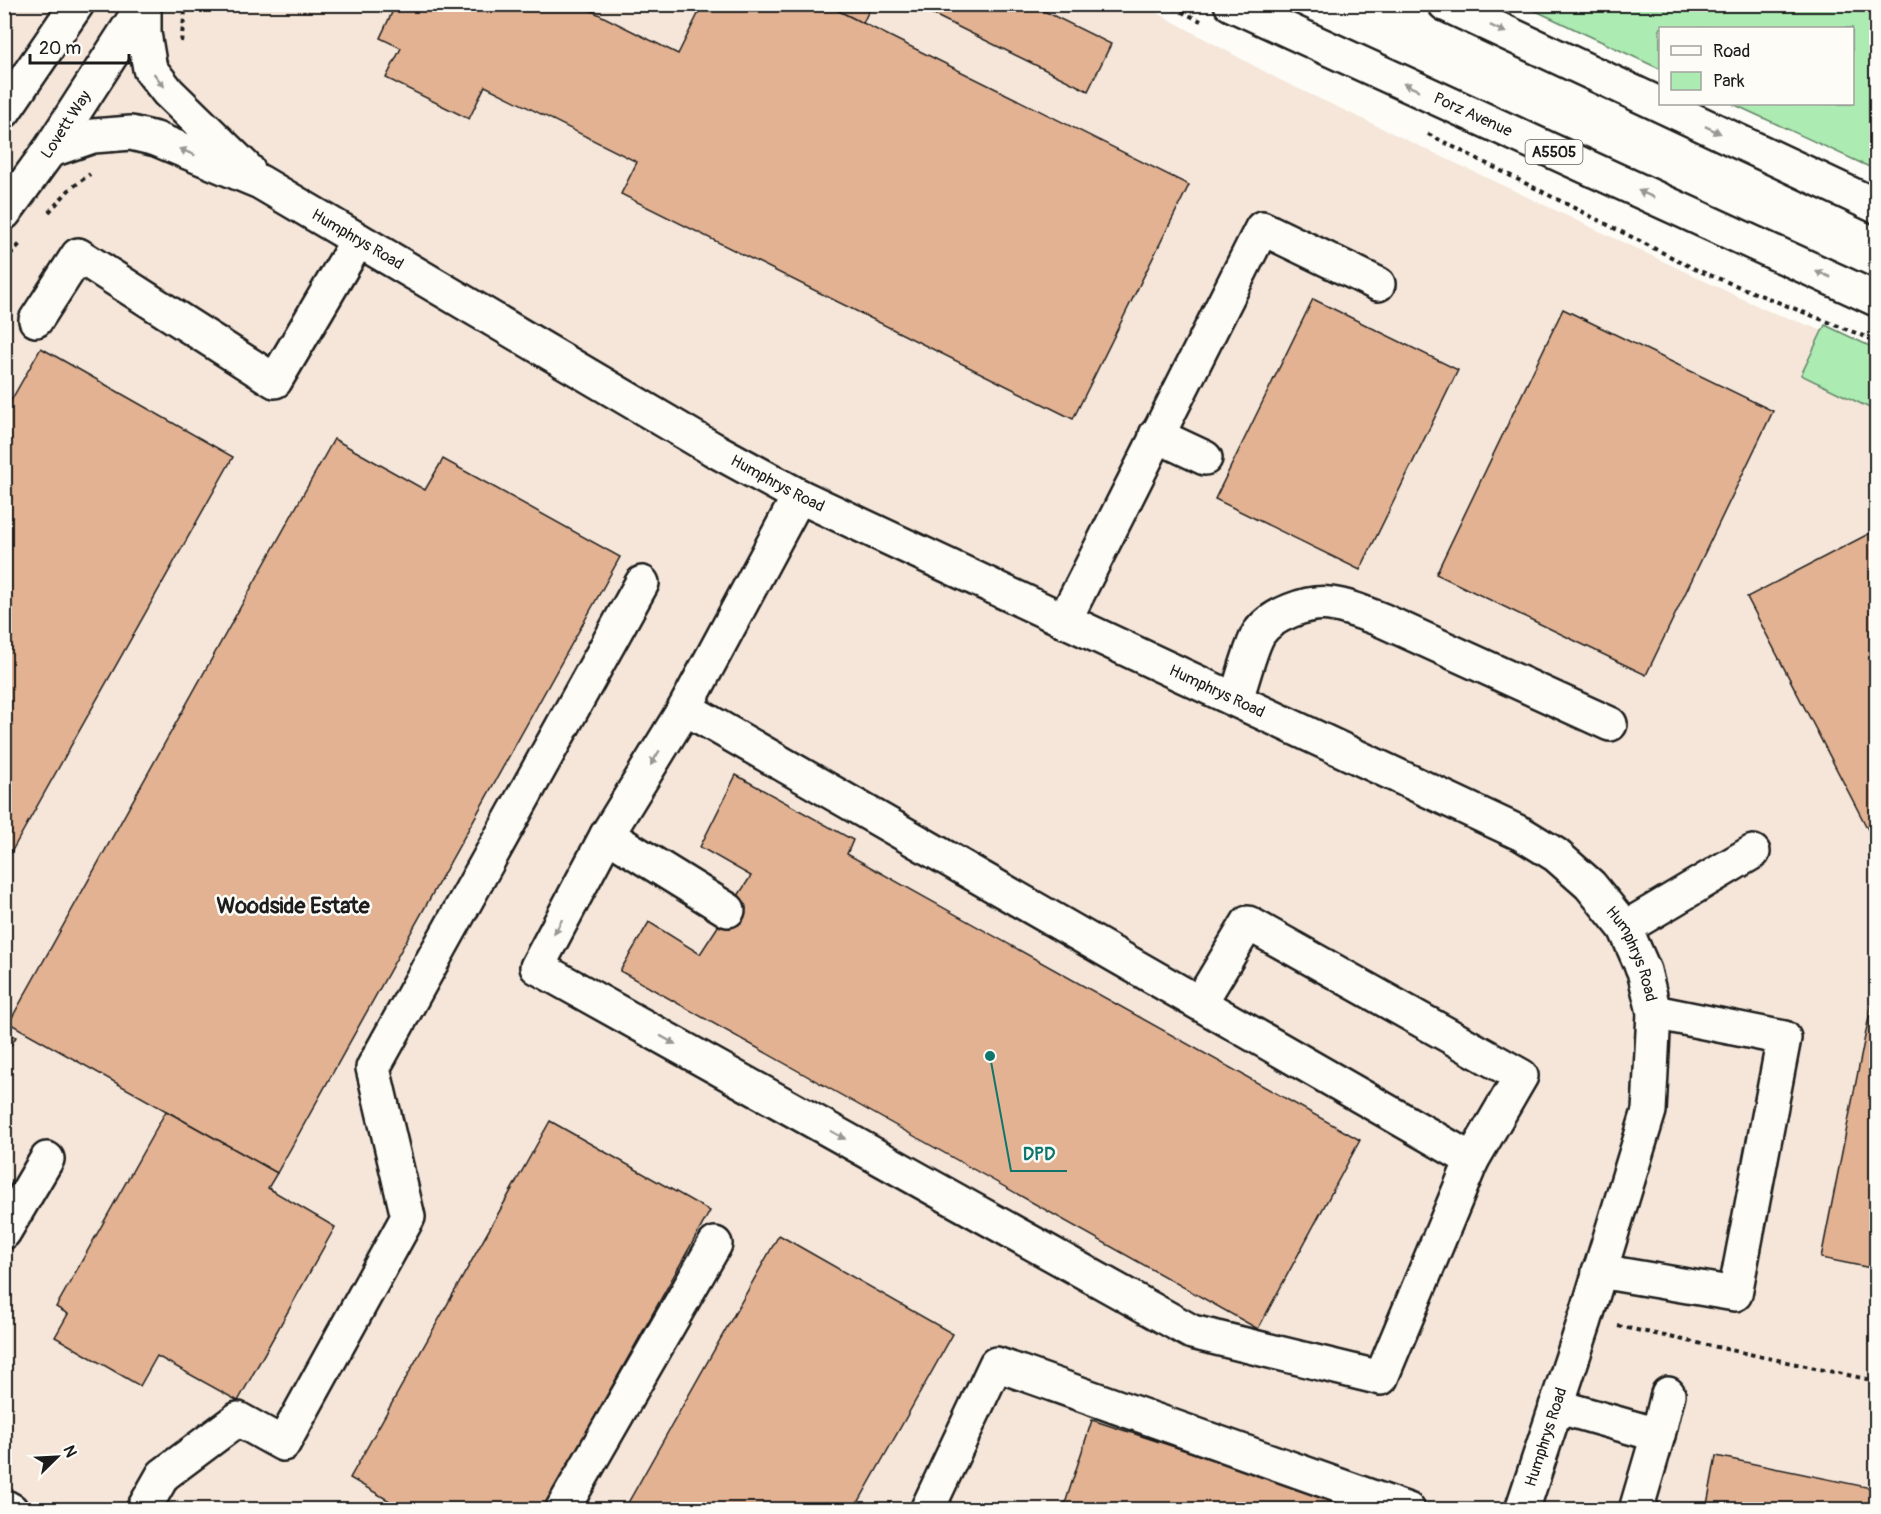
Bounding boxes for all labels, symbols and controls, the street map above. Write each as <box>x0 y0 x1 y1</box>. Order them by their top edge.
one-way arrow <box>1490 25 1507 34</box>
scale bar <box>30 27 129 65</box>
legend <box>1659 27 1854 105</box>
text: 20 m <box>39 37 81 60</box>
text: Road <box>1713 40 1750 63</box>
text: Park <box>1713 70 1745 93</box>
one-way arrow <box>152 73 164 88</box>
one-way arrow <box>1401 82 1419 92</box>
street label: Lovett Way <box>37 87 95 163</box>
street label: Porz Avenue <box>1430 88 1515 141</box>
one-way arrow <box>1704 126 1721 135</box>
road number: A5505 <box>1526 140 1582 164</box>
one-way arrow <box>177 147 195 157</box>
one-way arrow <box>1637 189 1654 198</box>
street label: Humphrys Road <box>308 205 407 274</box>
one-way arrow <box>1815 270 1832 279</box>
street label: Humphrys Road <box>727 451 828 516</box>
street label: Humphrys Road <box>1166 660 1268 722</box>
one-way arrow <box>649 750 660 766</box>
district label: Woodside Estate <box>216 892 371 920</box>
street label: Humphrys Road <box>1601 902 1661 1004</box>
one-way arrow <box>553 919 563 936</box>
one-way arrow <box>660 1035 677 1045</box>
one-way arrow <box>830 1130 847 1140</box>
callout: DPD <box>1011 1135 1067 1171</box>
text: DPD <box>1023 1143 1055 1166</box>
street label: Humphrys Road <box>1521 1385 1571 1489</box>
north arrow <box>27 1427 87 1487</box>
text: N <box>58 1442 81 1460</box>

